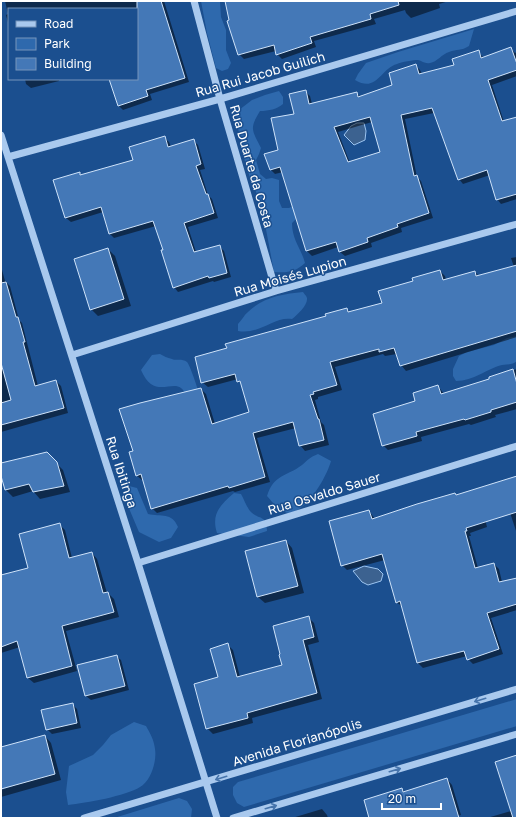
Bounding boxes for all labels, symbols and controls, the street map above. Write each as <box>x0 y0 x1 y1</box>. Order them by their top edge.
legend <box>8 8 138 80</box>
text: Road <box>44 16 73 31</box>
text: Park <box>44 36 70 51</box>
street label: Rua Rui Jacob Guilich <box>193 48 327 100</box>
text: Building <box>44 56 92 71</box>
street label: Rua Duarte da Costa <box>227 103 277 229</box>
street label: Rua Moisés Lupion <box>232 252 348 300</box>
street label: Rua Ibitinga <box>103 434 141 510</box>
street label: Rua Osvaldo Sauer <box>266 468 382 518</box>
one-way arrow <box>473 697 486 704</box>
street label: Avenida Florianópolis <box>231 715 364 769</box>
one-way arrow <box>389 766 402 773</box>
one-way arrow <box>215 775 228 782</box>
scale bar <box>382 785 441 811</box>
text: 20 m <box>388 791 416 806</box>
one-way arrow <box>264 803 277 810</box>

